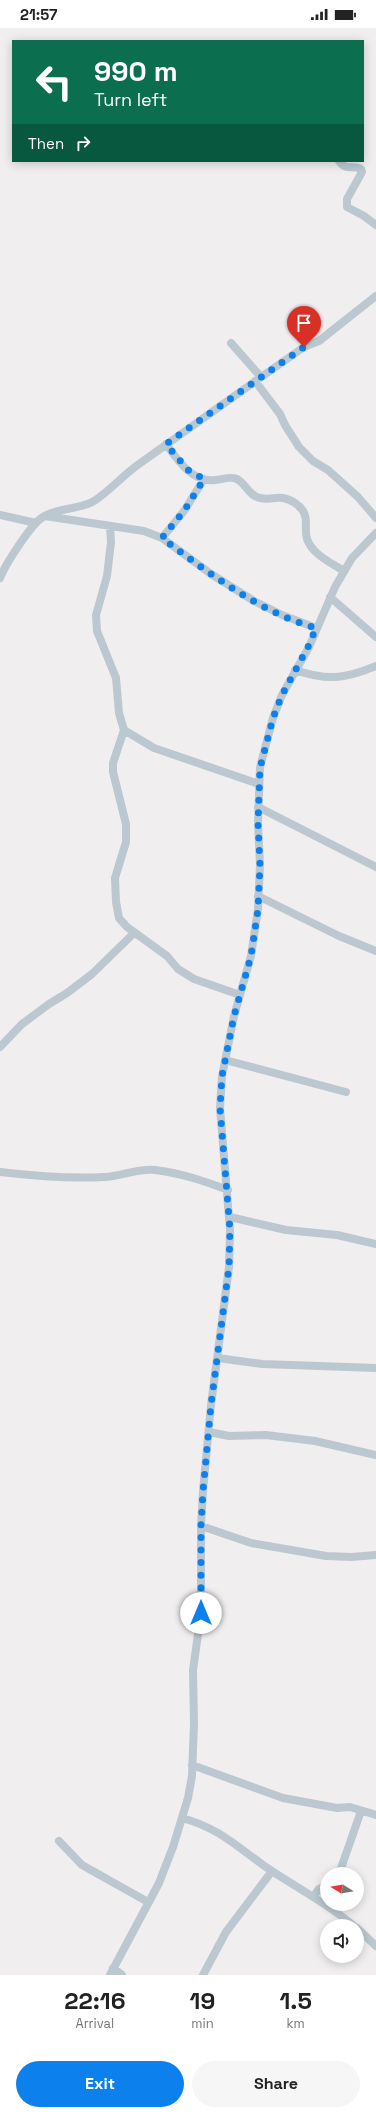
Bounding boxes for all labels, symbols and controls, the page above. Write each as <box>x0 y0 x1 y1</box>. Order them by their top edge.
text: 21:57 <box>20 5 57 24</box>
text: 990 m <box>94 53 178 89</box>
icon: left <box>28 56 80 108</box>
text: Turn left <box>94 88 167 111</box>
icon: right <box>72 132 94 154</box>
text: Then <box>28 134 64 153</box>
pin <box>287 306 321 347</box>
icon: arrive <box>293 312 315 334</box>
position arrow <box>180 1592 222 1634</box>
north arrow <box>320 1867 364 1911</box>
map controls <box>320 1867 364 1963</box>
button: sound <box>320 1919 364 1963</box>
text: 22:16 <box>64 1985 125 2016</box>
text: 19 <box>190 1985 215 2016</box>
text: 1.5 <box>279 1985 312 2016</box>
text: Arrival <box>75 2015 114 2032</box>
text: min <box>191 2015 214 2032</box>
text: km <box>287 2015 305 2032</box>
button: Exit <box>16 2061 184 2107</box>
button: Share <box>192 2061 360 2107</box>

